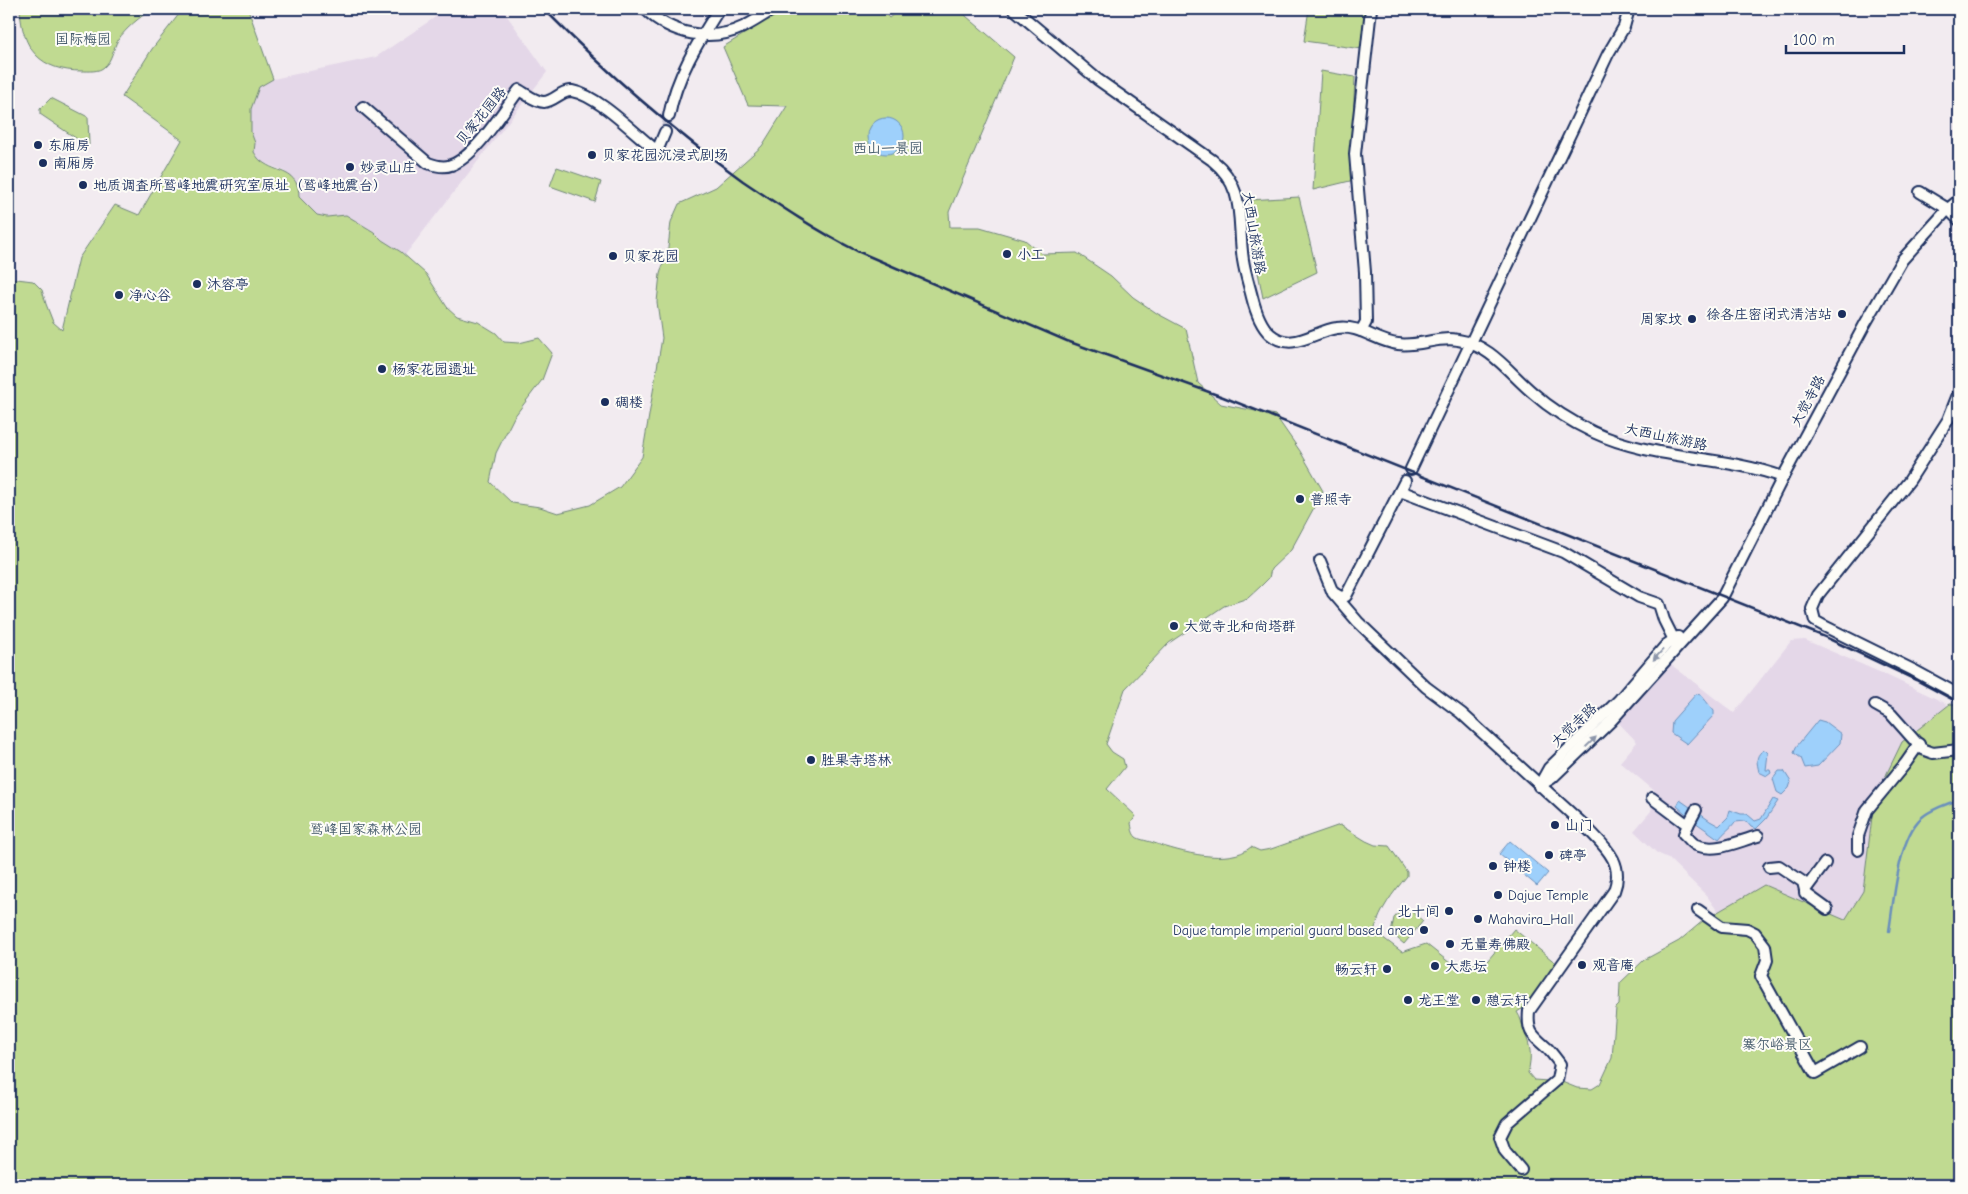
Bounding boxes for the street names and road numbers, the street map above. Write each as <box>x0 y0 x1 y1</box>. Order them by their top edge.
street label: 贝家花园路 <box>452 83 510 149</box>
street label: 大西山旅游路 <box>1239 190 1269 276</box>
street label: 大觉寺路 <box>1787 372 1829 430</box>
street label: 大西山旅游路 <box>1623 420 1709 454</box>
street label: 大觉寺路 <box>1548 700 1600 750</box>

